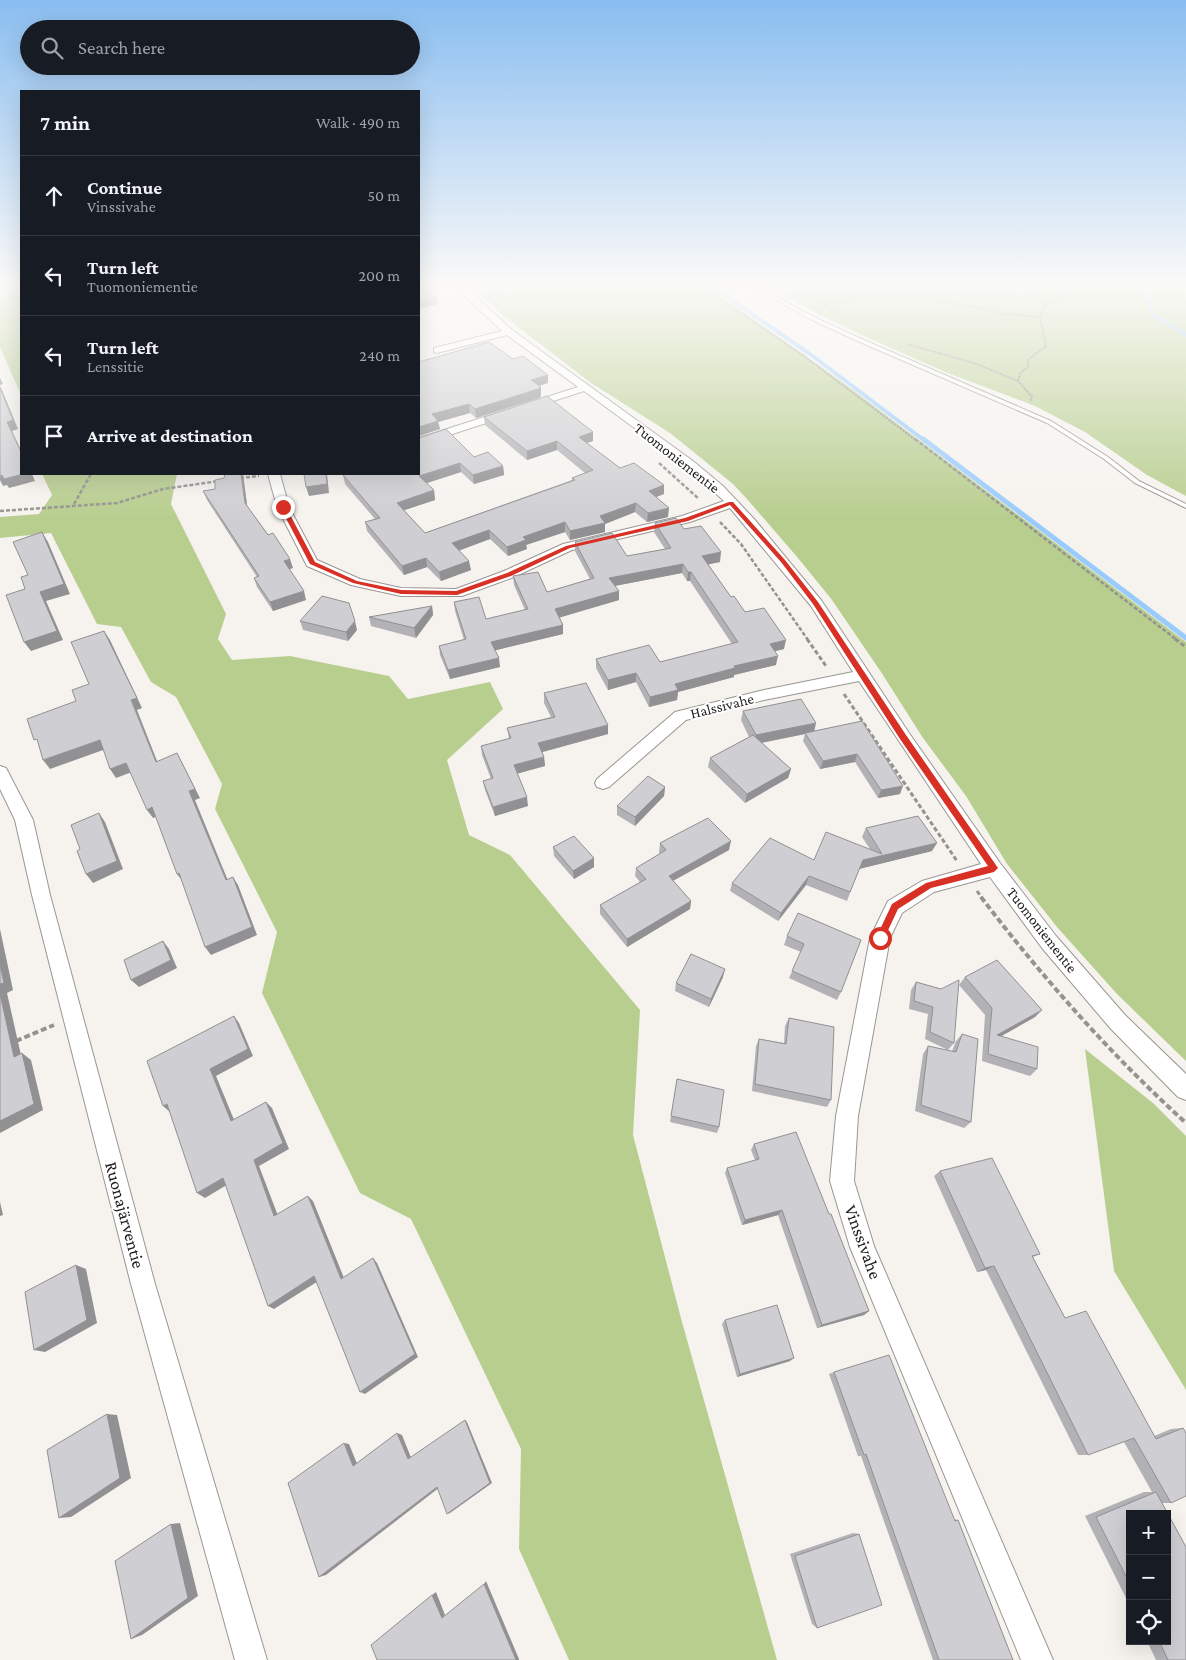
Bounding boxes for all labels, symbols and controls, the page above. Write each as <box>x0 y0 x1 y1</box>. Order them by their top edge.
search box <box>20 20 420 75</box>
icon: search <box>38 34 66 62</box>
text: Search here <box>78 37 165 58</box>
text: 7 min <box>40 111 90 135</box>
text: Walk · 490 m <box>316 114 400 131</box>
text: Continue <box>87 177 162 198</box>
icon: ahead <box>40 182 68 210</box>
text: 50 m <box>368 187 400 204</box>
text: Vinssivahe <box>87 198 156 215</box>
text: Turn left <box>87 257 159 278</box>
icon: left <box>40 262 68 290</box>
text: 200 m <box>358 267 400 284</box>
text: Tuomoniementie <box>87 278 198 295</box>
text: Turn left <box>87 337 159 358</box>
icon: left <box>40 342 68 370</box>
text: 240 m <box>359 347 400 364</box>
text: Lenssitie <box>87 358 144 375</box>
street label: Tuomoniementie <box>631 420 723 496</box>
icon: arrive <box>40 422 68 450</box>
text: Arrive at destination <box>87 425 253 446</box>
route end <box>272 496 295 519</box>
street label: Halssivahe <box>689 690 756 722</box>
street label: Tuomoniementie <box>1004 884 1080 976</box>
route start <box>869 927 892 950</box>
street label: Ruonajärventie <box>100 1159 149 1271</box>
street label: Vinssivahe <box>840 1202 886 1282</box>
map controls <box>1126 1510 1171 1645</box>
button: + <box>1126 1510 1171 1555</box>
button: − <box>1126 1555 1171 1600</box>
button: locate <box>1126 1600 1171 1645</box>

